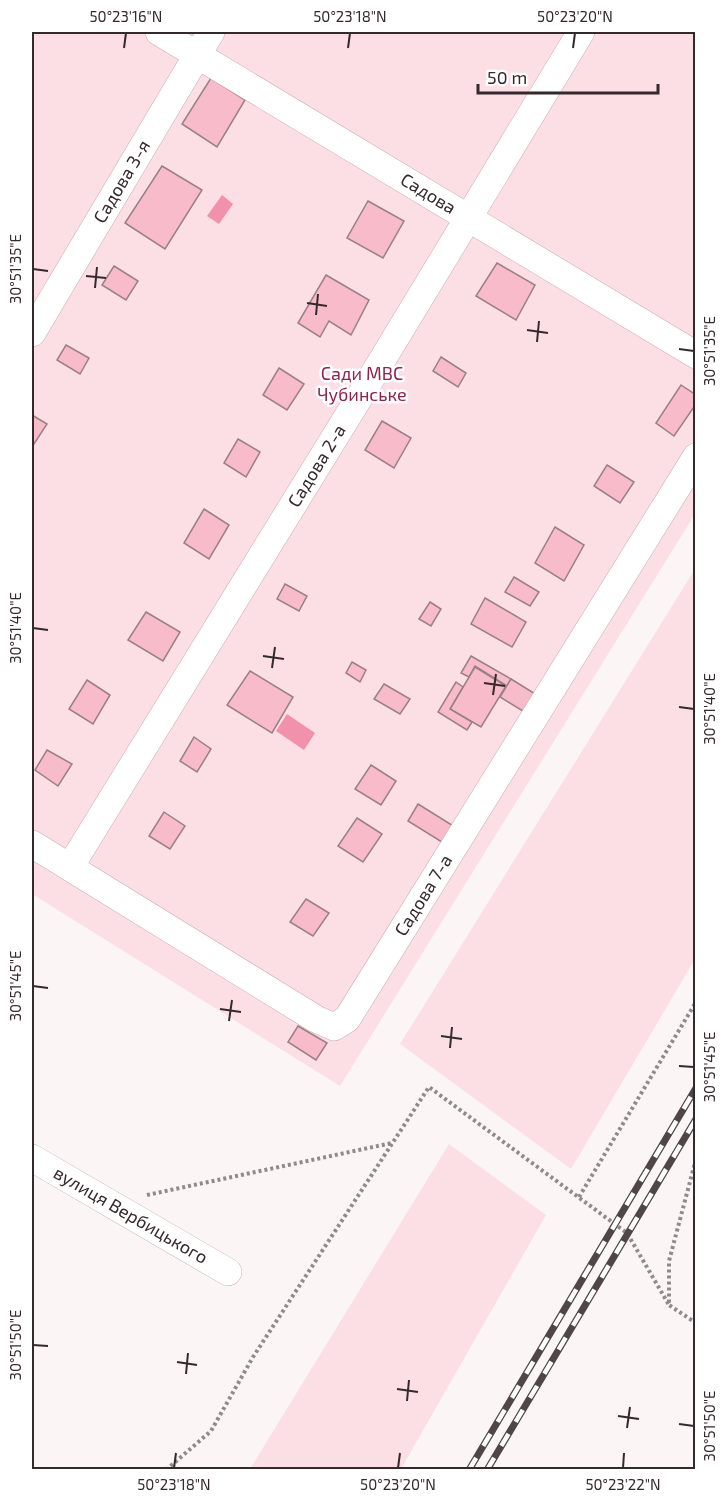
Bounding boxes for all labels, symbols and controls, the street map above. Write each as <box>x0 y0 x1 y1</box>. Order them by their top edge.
text: 50°23'16"N <box>90 7 162 25</box>
text: 50°23'18"N <box>313 7 387 25</box>
text: 50°23'20"N <box>537 7 613 25</box>
scale bar <box>478 57 658 95</box>
text: 50 m <box>487 66 527 88</box>
street label: Садова 3-я <box>88 136 154 227</box>
street label: Садова <box>397 168 460 218</box>
text: 30°51'35"E <box>6 234 24 304</box>
text: 30°51'35"E <box>700 316 718 386</box>
park label: Сади МВС Чубинське <box>317 362 407 405</box>
street label: Садова 2-а <box>282 420 350 511</box>
text: 30°51'40"E <box>6 592 24 664</box>
text: 30°51'40"E <box>700 673 718 745</box>
street label: Садова 7-а <box>389 850 456 940</box>
text: 30°51'45"E <box>6 951 24 1021</box>
text: 30°51'45"E <box>700 1032 718 1102</box>
street label: вулиця Вербицького <box>50 1161 212 1268</box>
text: 30°51'50"E <box>6 1310 24 1380</box>
text: 30°51'50"E <box>700 1391 718 1461</box>
text: 50°23'18"N <box>137 1475 211 1493</box>
text: 50°23'20"N <box>360 1475 436 1493</box>
text: 50°23'22"N <box>585 1475 661 1493</box>

